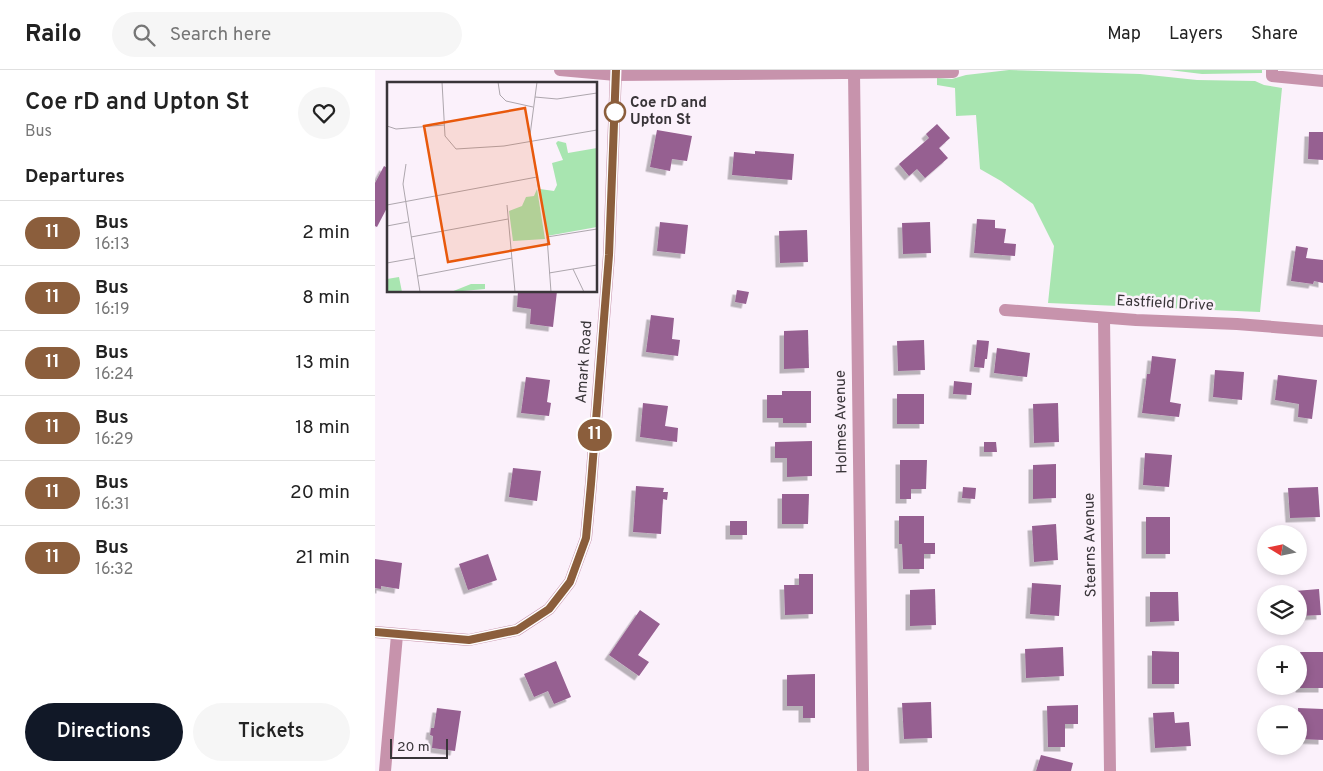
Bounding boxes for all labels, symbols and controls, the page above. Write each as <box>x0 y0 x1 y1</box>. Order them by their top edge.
search box <box>112 12 462 57</box>
text: Railo <box>25 20 82 50</box>
icon: search <box>130 21 158 49</box>
text: Search here <box>170 23 271 47</box>
text: Map <box>1107 23 1141 46</box>
text: Layers <box>1169 23 1223 46</box>
text: Share <box>1251 23 1298 46</box>
inset map <box>387 82 597 292</box>
button: heart <box>298 87 350 139</box>
text: Coe rD and Upton St <box>25 88 249 118</box>
place label: Coe rD and Upton St <box>630 94 707 130</box>
marker: Coe rD and Upton St <box>604 101 626 123</box>
text: Bus <box>25 122 52 142</box>
text: Departures <box>25 165 125 189</box>
text: Bus <box>95 211 129 235</box>
text: 11 <box>45 221 60 244</box>
text: 2 min <box>302 221 350 245</box>
text: 16:13 <box>95 235 130 255</box>
text: Bus <box>95 276 129 300</box>
text: 11 <box>45 286 60 309</box>
text: 8 min <box>302 286 350 310</box>
street label: Eastfield Drive <box>1116 292 1214 316</box>
text: 16:19 <box>95 300 130 320</box>
street label: Amark Road <box>573 320 597 404</box>
text: Bus <box>95 341 129 365</box>
text: 11 <box>45 351 60 374</box>
text: 13 min <box>295 351 350 375</box>
text: 16:24 <box>95 365 134 385</box>
street label: Holmes Avenue <box>832 370 852 474</box>
text: Bus <box>95 406 129 430</box>
text: 11 <box>45 416 60 439</box>
text: 18 min <box>295 416 350 440</box>
line badge: 11 <box>573 419 617 451</box>
text: 11 <box>588 423 602 446</box>
text: 16:29 <box>95 430 133 450</box>
text: Bus <box>95 471 129 495</box>
text: 11 <box>45 481 60 504</box>
text: 20 min <box>290 481 350 505</box>
street label: Stearns Avenue <box>1081 492 1101 598</box>
text: 16:31 <box>95 495 130 515</box>
north arrow <box>1257 525 1307 575</box>
map controls <box>1257 525 1307 755</box>
text: Bus <box>95 536 129 560</box>
text: 11 <box>45 546 60 569</box>
text: 21 min <box>295 546 350 570</box>
text: 16:32 <box>95 560 133 580</box>
button: layers <box>1257 585 1307 635</box>
button: + <box>1257 645 1307 695</box>
button: Directions <box>25 703 183 761</box>
button: Tickets <box>193 703 350 761</box>
button: − <box>1257 705 1307 755</box>
scale bar <box>390 736 447 759</box>
text: 20 m <box>397 739 430 756</box>

